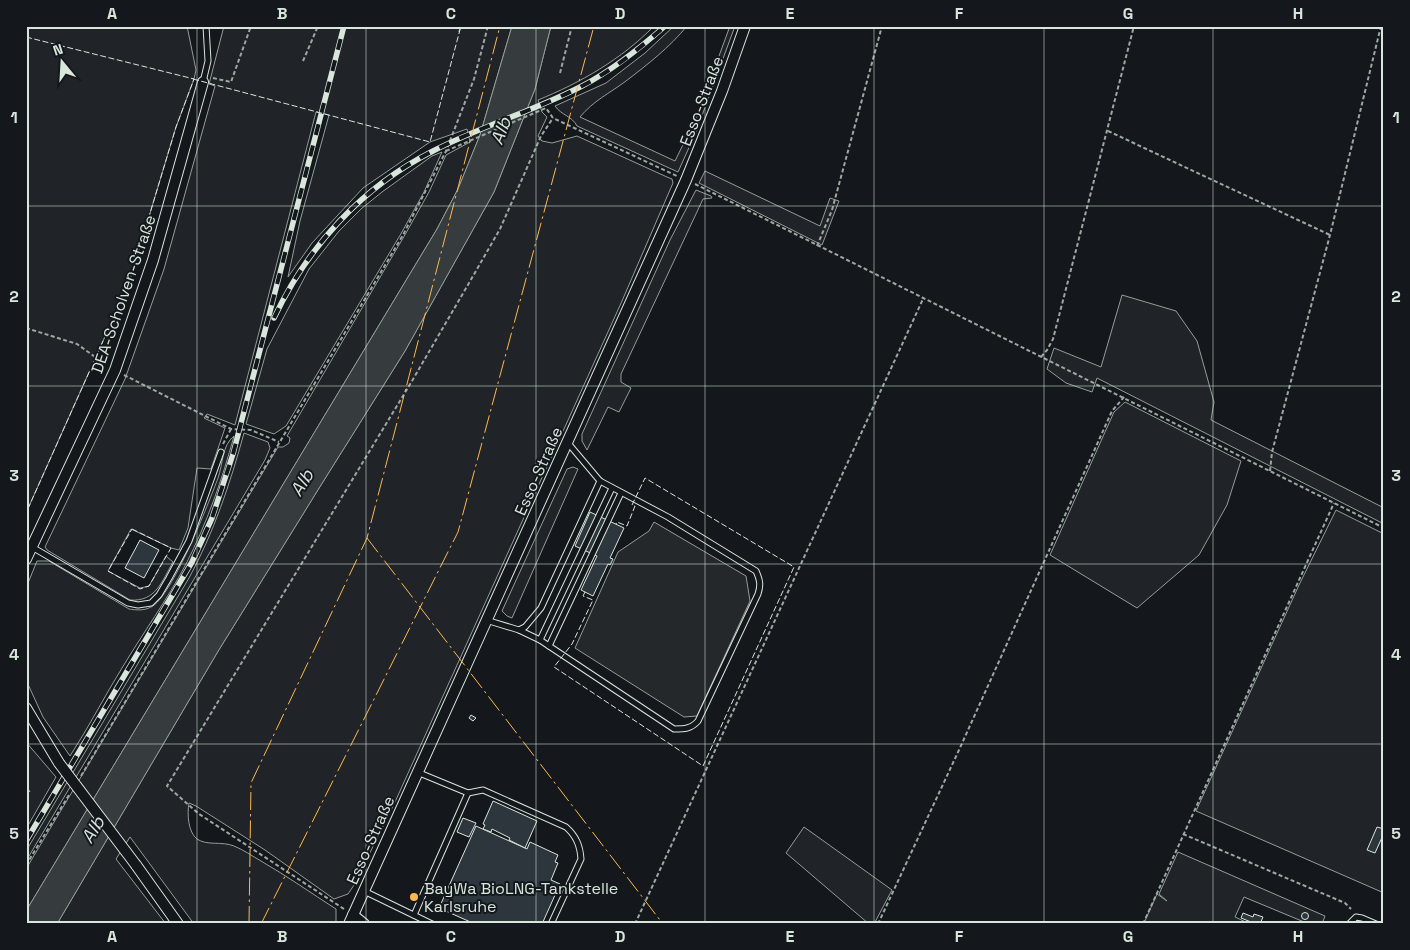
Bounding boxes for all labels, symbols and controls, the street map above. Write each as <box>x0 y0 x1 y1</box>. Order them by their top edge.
text: A <box>107 3 117 24</box>
text: B <box>277 3 287 24</box>
text: C <box>446 3 456 24</box>
text: D <box>615 3 625 24</box>
text: E <box>786 3 795 24</box>
text: F <box>955 3 964 24</box>
text: G <box>1123 3 1133 24</box>
text: H <box>1293 3 1303 24</box>
north arrow <box>38 38 88 88</box>
text: N <box>51 40 65 60</box>
street label: Esso-Straße <box>675 53 728 149</box>
text: 1 <box>10 107 18 128</box>
text: 1 <box>1392 107 1400 128</box>
water label: Alb <box>485 113 517 148</box>
street label: DEA-Scholven-Straße <box>86 212 160 376</box>
text: 2 <box>9 286 19 307</box>
text: 2 <box>1391 286 1401 307</box>
street label: Esso-Straße <box>510 424 567 519</box>
water label: Alb <box>285 464 319 500</box>
text: 3 <box>9 465 19 486</box>
text: 3 <box>1391 465 1401 486</box>
text: 4 <box>9 644 19 665</box>
text: 4 <box>1391 644 1401 665</box>
street label: Esso-Straße <box>342 793 399 888</box>
water label: Alb <box>76 811 110 847</box>
text: 5 <box>9 823 19 844</box>
text: 5 <box>1391 823 1401 844</box>
place label: BayWa BioLNG-Tankstelle Karlsruhe <box>424 878 618 917</box>
marker: BayWa BioLNG-Tankstelle Karlsruhe <box>408 891 420 903</box>
text: A <box>107 926 117 947</box>
text: B <box>277 926 287 947</box>
text: C <box>446 926 456 947</box>
text: D <box>615 926 625 947</box>
text: E <box>786 926 795 947</box>
text: F <box>955 926 964 947</box>
text: G <box>1123 926 1133 947</box>
text: H <box>1293 926 1303 947</box>

